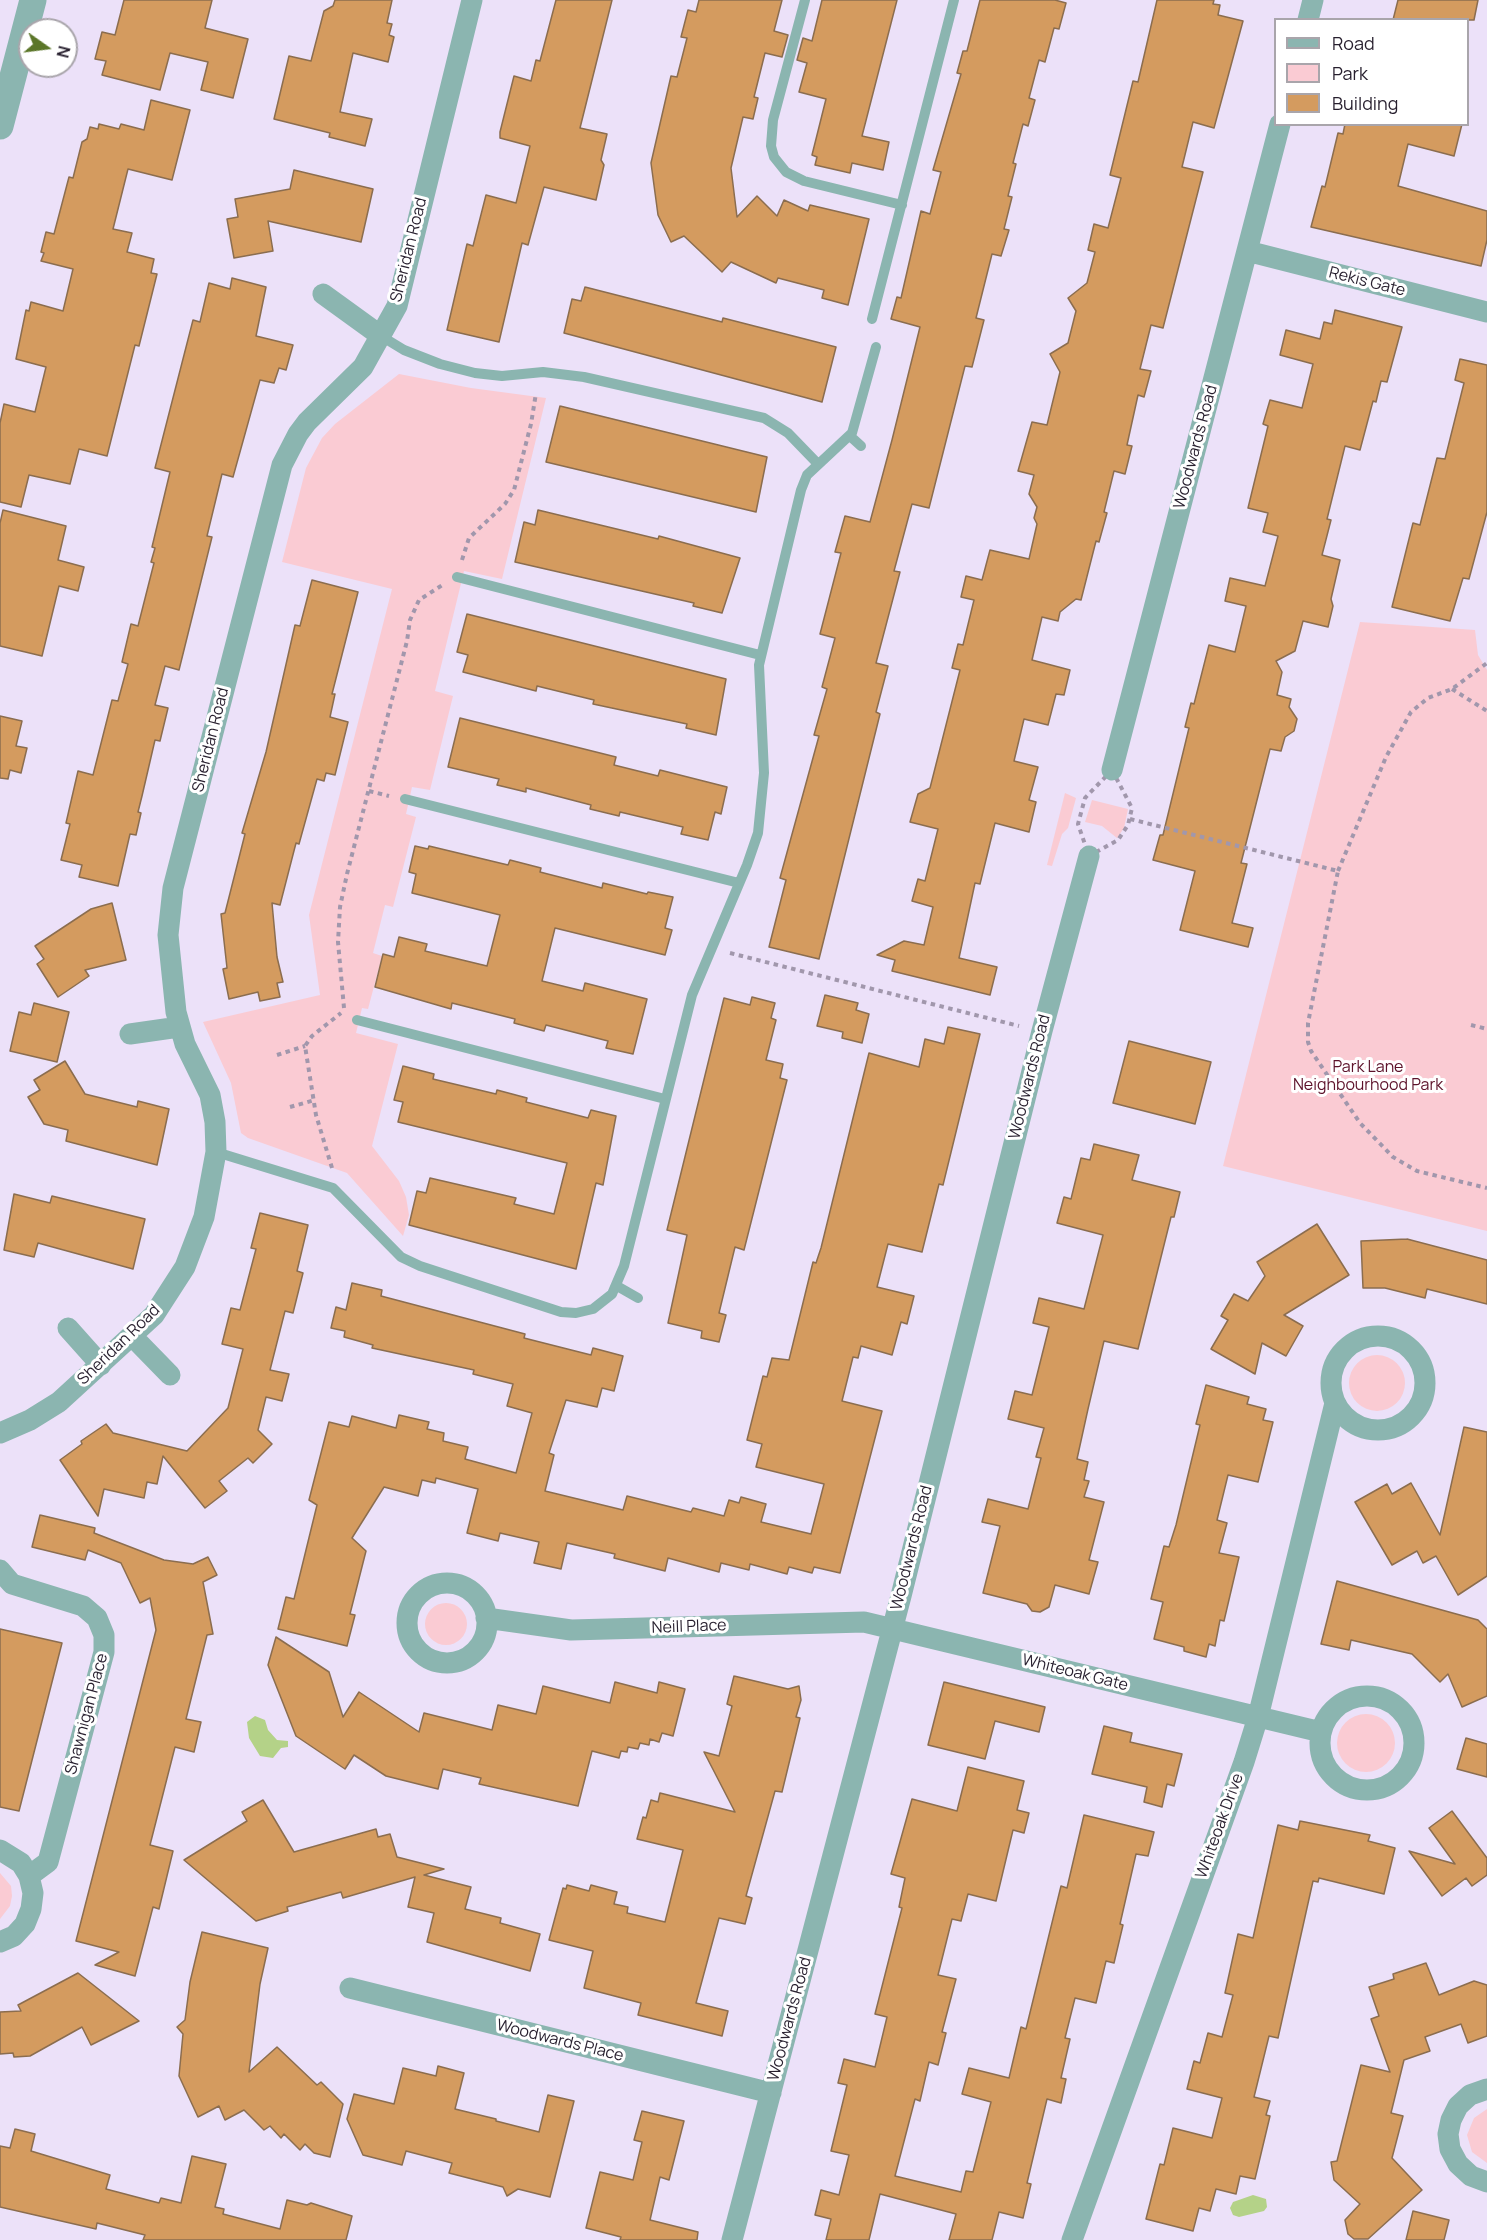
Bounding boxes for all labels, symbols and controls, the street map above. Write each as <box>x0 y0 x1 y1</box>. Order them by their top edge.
north arrow <box>18 18 78 78</box>
legend <box>1274 18 1469 126</box>
text: Road <box>1332 31 1375 55</box>
text: N <box>51 44 76 60</box>
text: Park <box>1332 61 1368 85</box>
text: Building <box>1332 91 1398 115</box>
street label: Sheridan Road <box>387 196 431 304</box>
street label: Rekis Gate <box>1327 263 1407 301</box>
street label: Woodwards Road <box>1170 383 1222 511</box>
street label: Sheridan Road <box>189 686 233 794</box>
street label: Woodwards Road <box>1005 1013 1055 1141</box>
park label: Park Lane Neighbourhood Park <box>1293 1058 1443 1096</box>
street label: Sheridan Road <box>74 1301 164 1389</box>
street label: Woodwards Road <box>887 1484 937 1612</box>
street label: Neill Place <box>651 1616 727 1638</box>
street label: Shawnigan Place <box>62 1651 112 1777</box>
street label: Whiteoak Gate <box>1020 1651 1130 1695</box>
street label: Whiteoak Drive <box>1192 1771 1248 1881</box>
street label: Woodwards Road <box>764 1955 816 2083</box>
street label: Woodwards Place <box>495 2016 625 2066</box>

